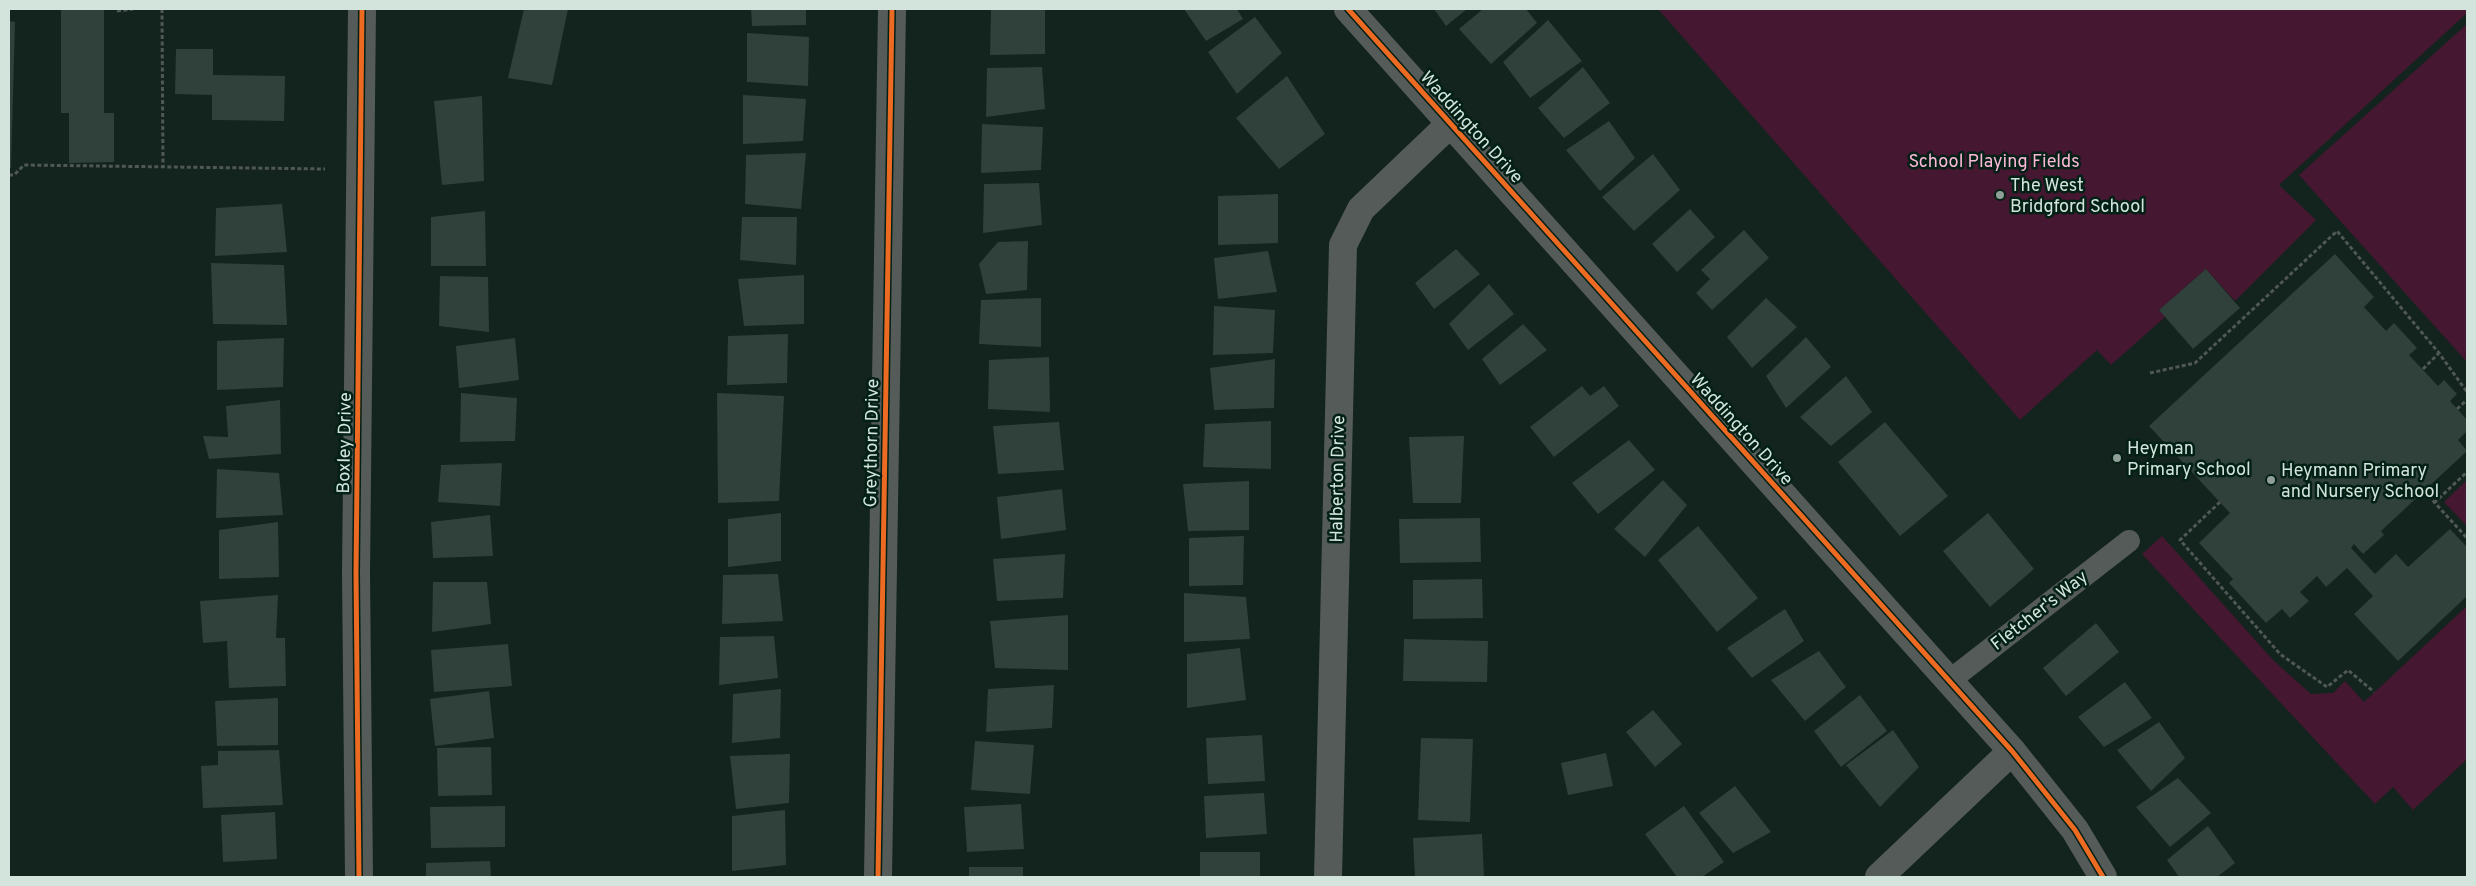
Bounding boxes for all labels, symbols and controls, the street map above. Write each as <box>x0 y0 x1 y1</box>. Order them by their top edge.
street label: Waddington Drive <box>1414 67 1527 189</box>
park label: School Playing Fields <box>1908 151 2080 174</box>
place label: The West Bridgford School <box>2010 175 2145 219</box>
marker: The West Bridgford School <box>1994 189 2006 201</box>
street label: Waddington Drive <box>1684 369 1797 491</box>
street label: Greythorn Drive <box>860 378 885 508</box>
street label: Boxley Drive <box>333 392 358 494</box>
street label: Halberton Drive <box>1326 415 1351 543</box>
place label: Heyman Primary School <box>2127 438 2251 482</box>
marker: Heyman Primary School <box>2111 452 2123 464</box>
place label: Heymann Primary and Nursery School <box>2281 460 2439 504</box>
marker: Heymann Primary and Nursery School <box>2265 474 2277 486</box>
street label: Fletcher's Way <box>1987 566 2093 656</box>

